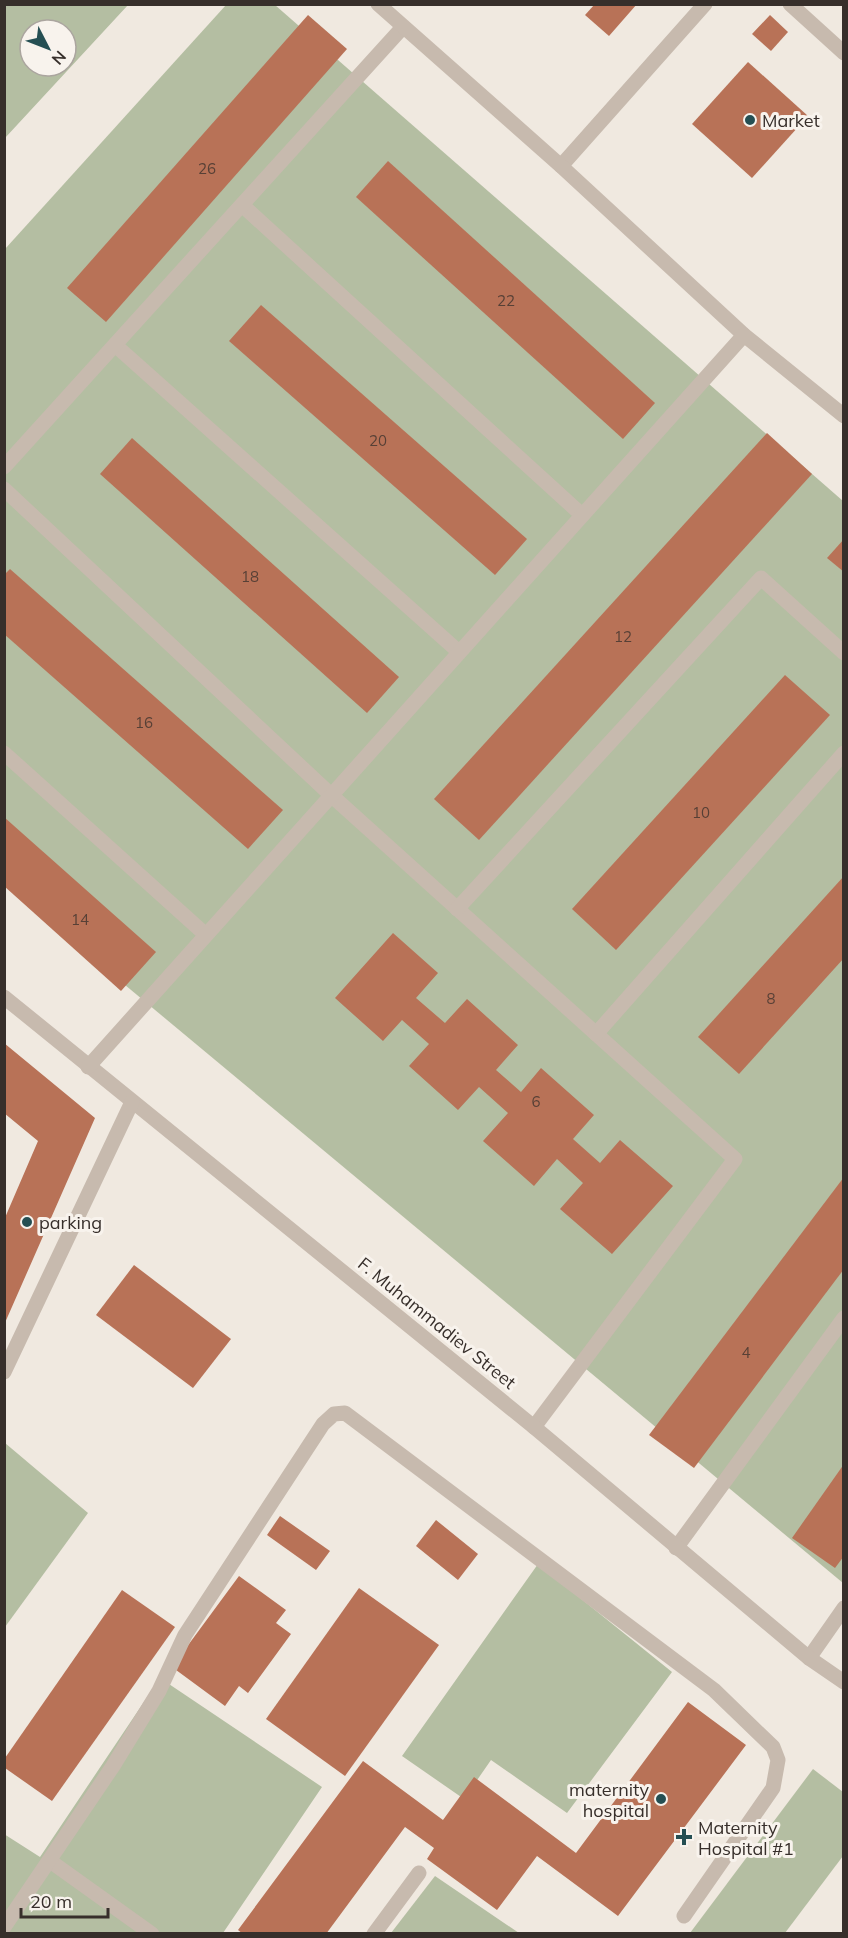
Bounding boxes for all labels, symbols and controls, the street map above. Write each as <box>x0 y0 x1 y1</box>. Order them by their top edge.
north arrow <box>18 18 78 78</box>
text: N <box>48 47 71 69</box>
place label: Market <box>762 109 820 132</box>
marker: Market <box>743 113 757 127</box>
house number: 26 <box>198 159 216 178</box>
house number: 22 <box>497 291 515 310</box>
house number: 20 <box>369 431 387 450</box>
house number: 18 <box>241 567 259 586</box>
house number: 12 <box>614 627 632 646</box>
house number: 16 <box>135 713 153 732</box>
house number: 10 <box>692 803 710 822</box>
house number: 14 <box>71 910 89 929</box>
house number: 8 <box>766 989 776 1008</box>
house number: 6 <box>531 1092 541 1111</box>
place label: parking <box>39 1211 102 1234</box>
marker: parking <box>20 1215 34 1229</box>
street label: F. Muhammadiev Street <box>353 1252 521 1394</box>
house number: 4 <box>741 1343 751 1362</box>
place label: maternity hospital <box>569 1778 649 1822</box>
marker: maternity hospital <box>654 1792 668 1806</box>
place label: Maternity Hospital #1 <box>698 1816 794 1860</box>
marker: Maternity Hospital #1 <box>675 1828 693 1846</box>
scale bar <box>21 1881 108 1919</box>
text: 20 m <box>30 1890 72 1913</box>

